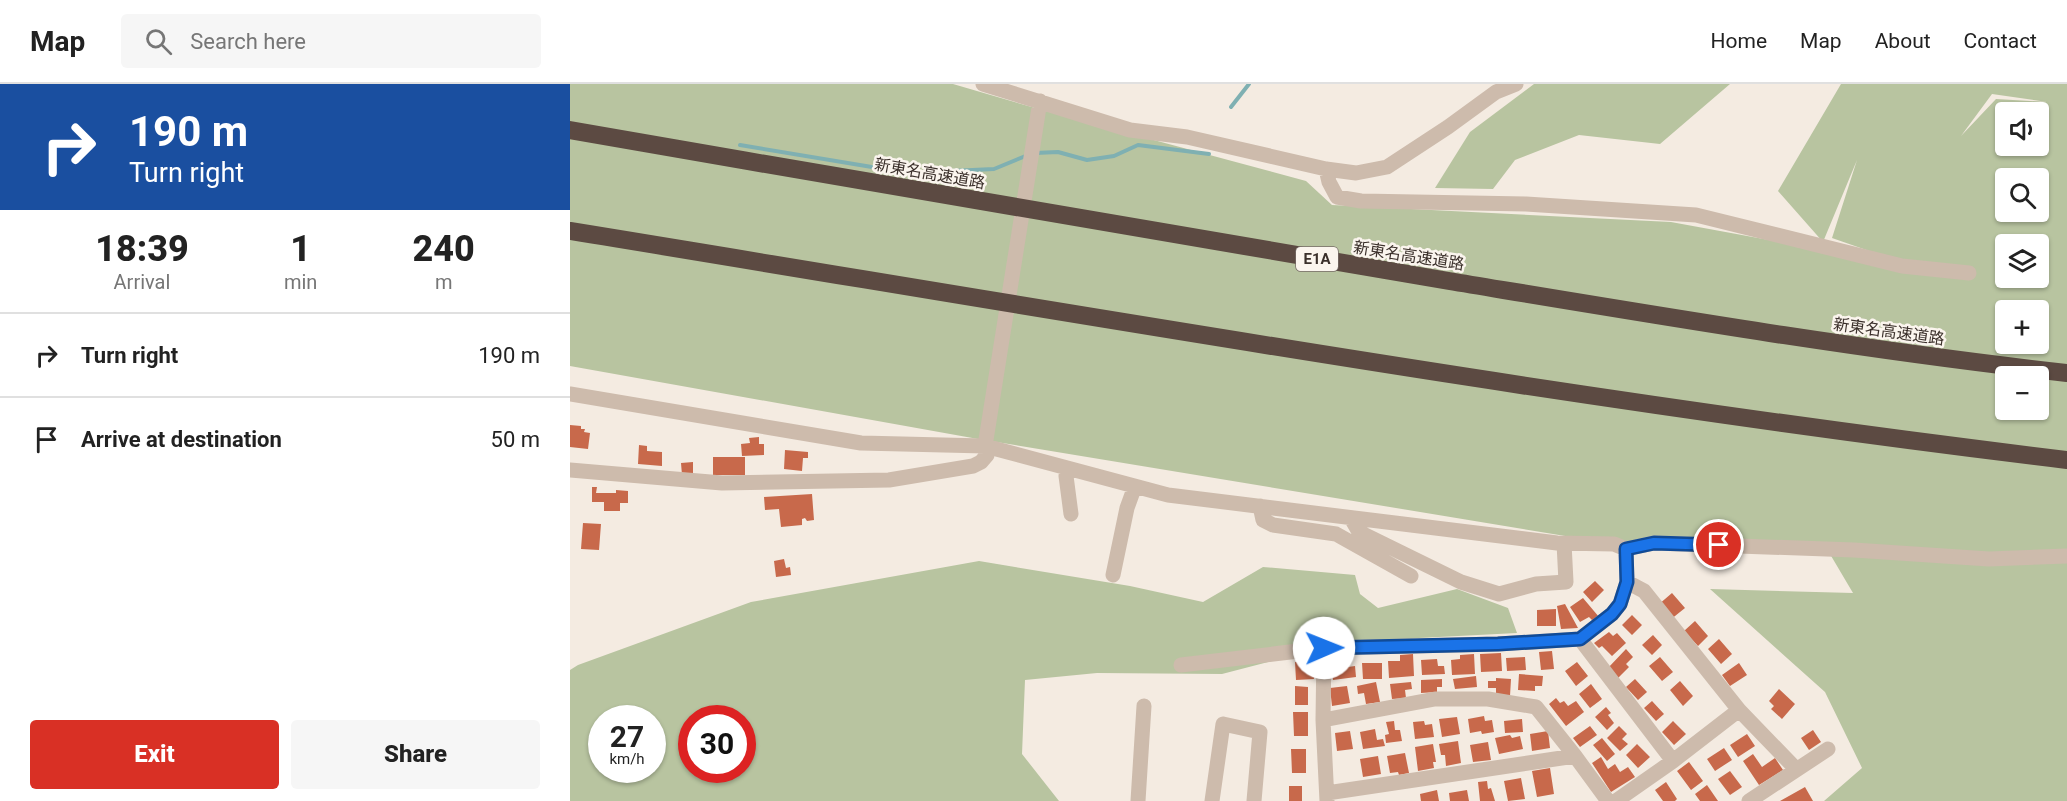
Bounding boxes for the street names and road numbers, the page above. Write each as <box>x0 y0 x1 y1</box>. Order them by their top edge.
street label: 新東名高速道路 <box>873 154 987 193</box>
street label: 新東名高速道路 <box>1352 237 1466 274</box>
road number: E1A <box>1296 247 1338 271</box>
street label: 新東名高速道路 <box>1832 314 1946 349</box>

